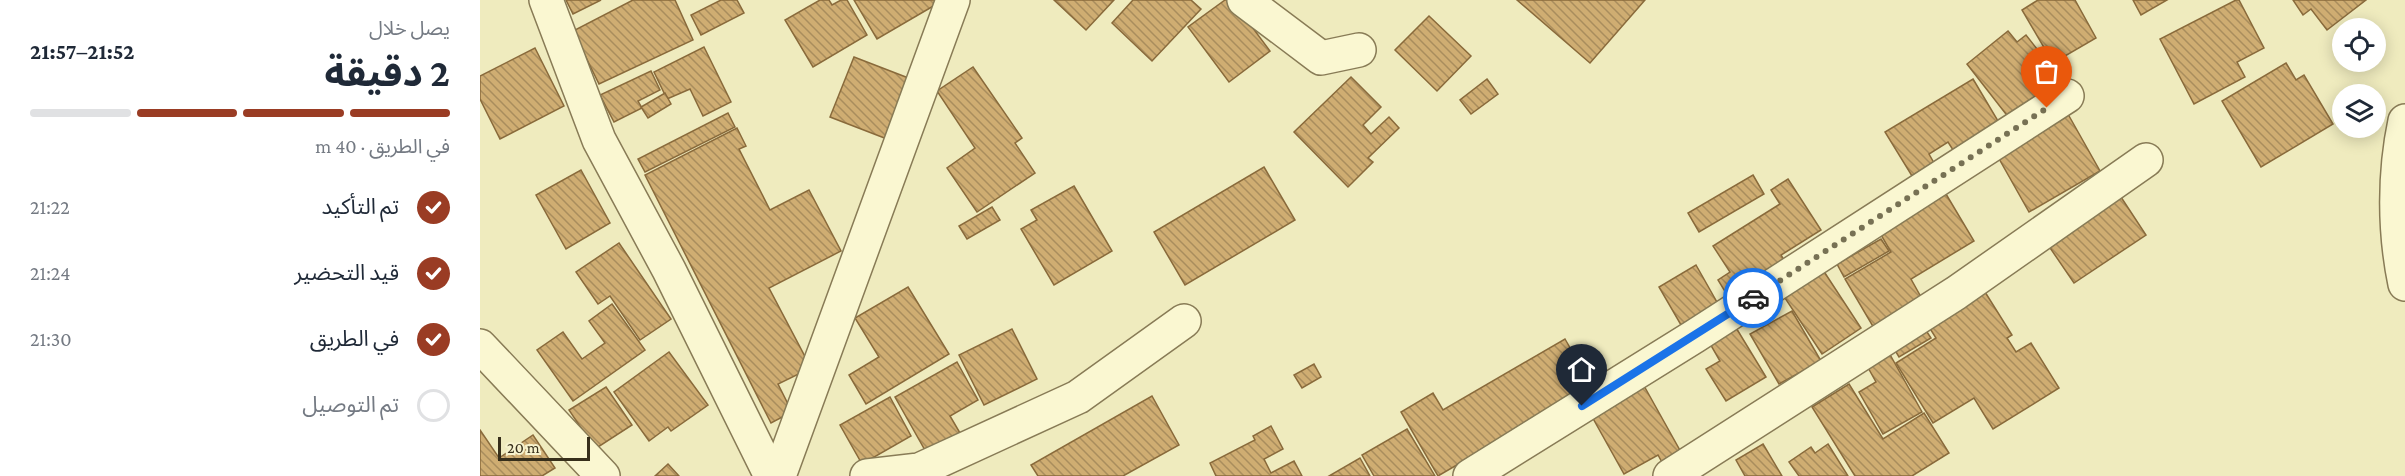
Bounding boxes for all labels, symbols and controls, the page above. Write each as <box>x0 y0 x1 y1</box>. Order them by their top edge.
text: يصل خلال <box>369 17 450 39</box>
map controls <box>2332 18 2386 138</box>
button: locate <box>2332 18 2386 72</box>
text: 21:52–21:57 <box>30 39 134 64</box>
pin <box>2021 46 2072 108</box>
text: 2 دقيقة <box>324 51 450 94</box>
icon: bag <box>2030 55 2063 88</box>
button: layers <box>2332 84 2386 138</box>
text: في الطريق · 40 m <box>315 135 450 157</box>
icon: check <box>417 191 450 224</box>
text: تم التأكيد <box>321 194 399 219</box>
text: 21:22 <box>30 196 70 218</box>
icon: check <box>417 257 450 290</box>
text: قيد التحضير <box>294 260 399 285</box>
text: 21:24 <box>30 262 71 284</box>
courier <box>1723 268 1783 328</box>
icon: car <box>1737 282 1770 315</box>
icon: check <box>417 323 450 356</box>
text: في الطريق <box>310 326 399 351</box>
text: 21:30 <box>30 328 72 350</box>
pin <box>1556 344 1607 406</box>
icon: home <box>1565 353 1598 386</box>
text: تم التوصيل <box>302 392 399 417</box>
scale bar <box>498 434 590 462</box>
text: 20 m <box>507 439 540 456</box>

